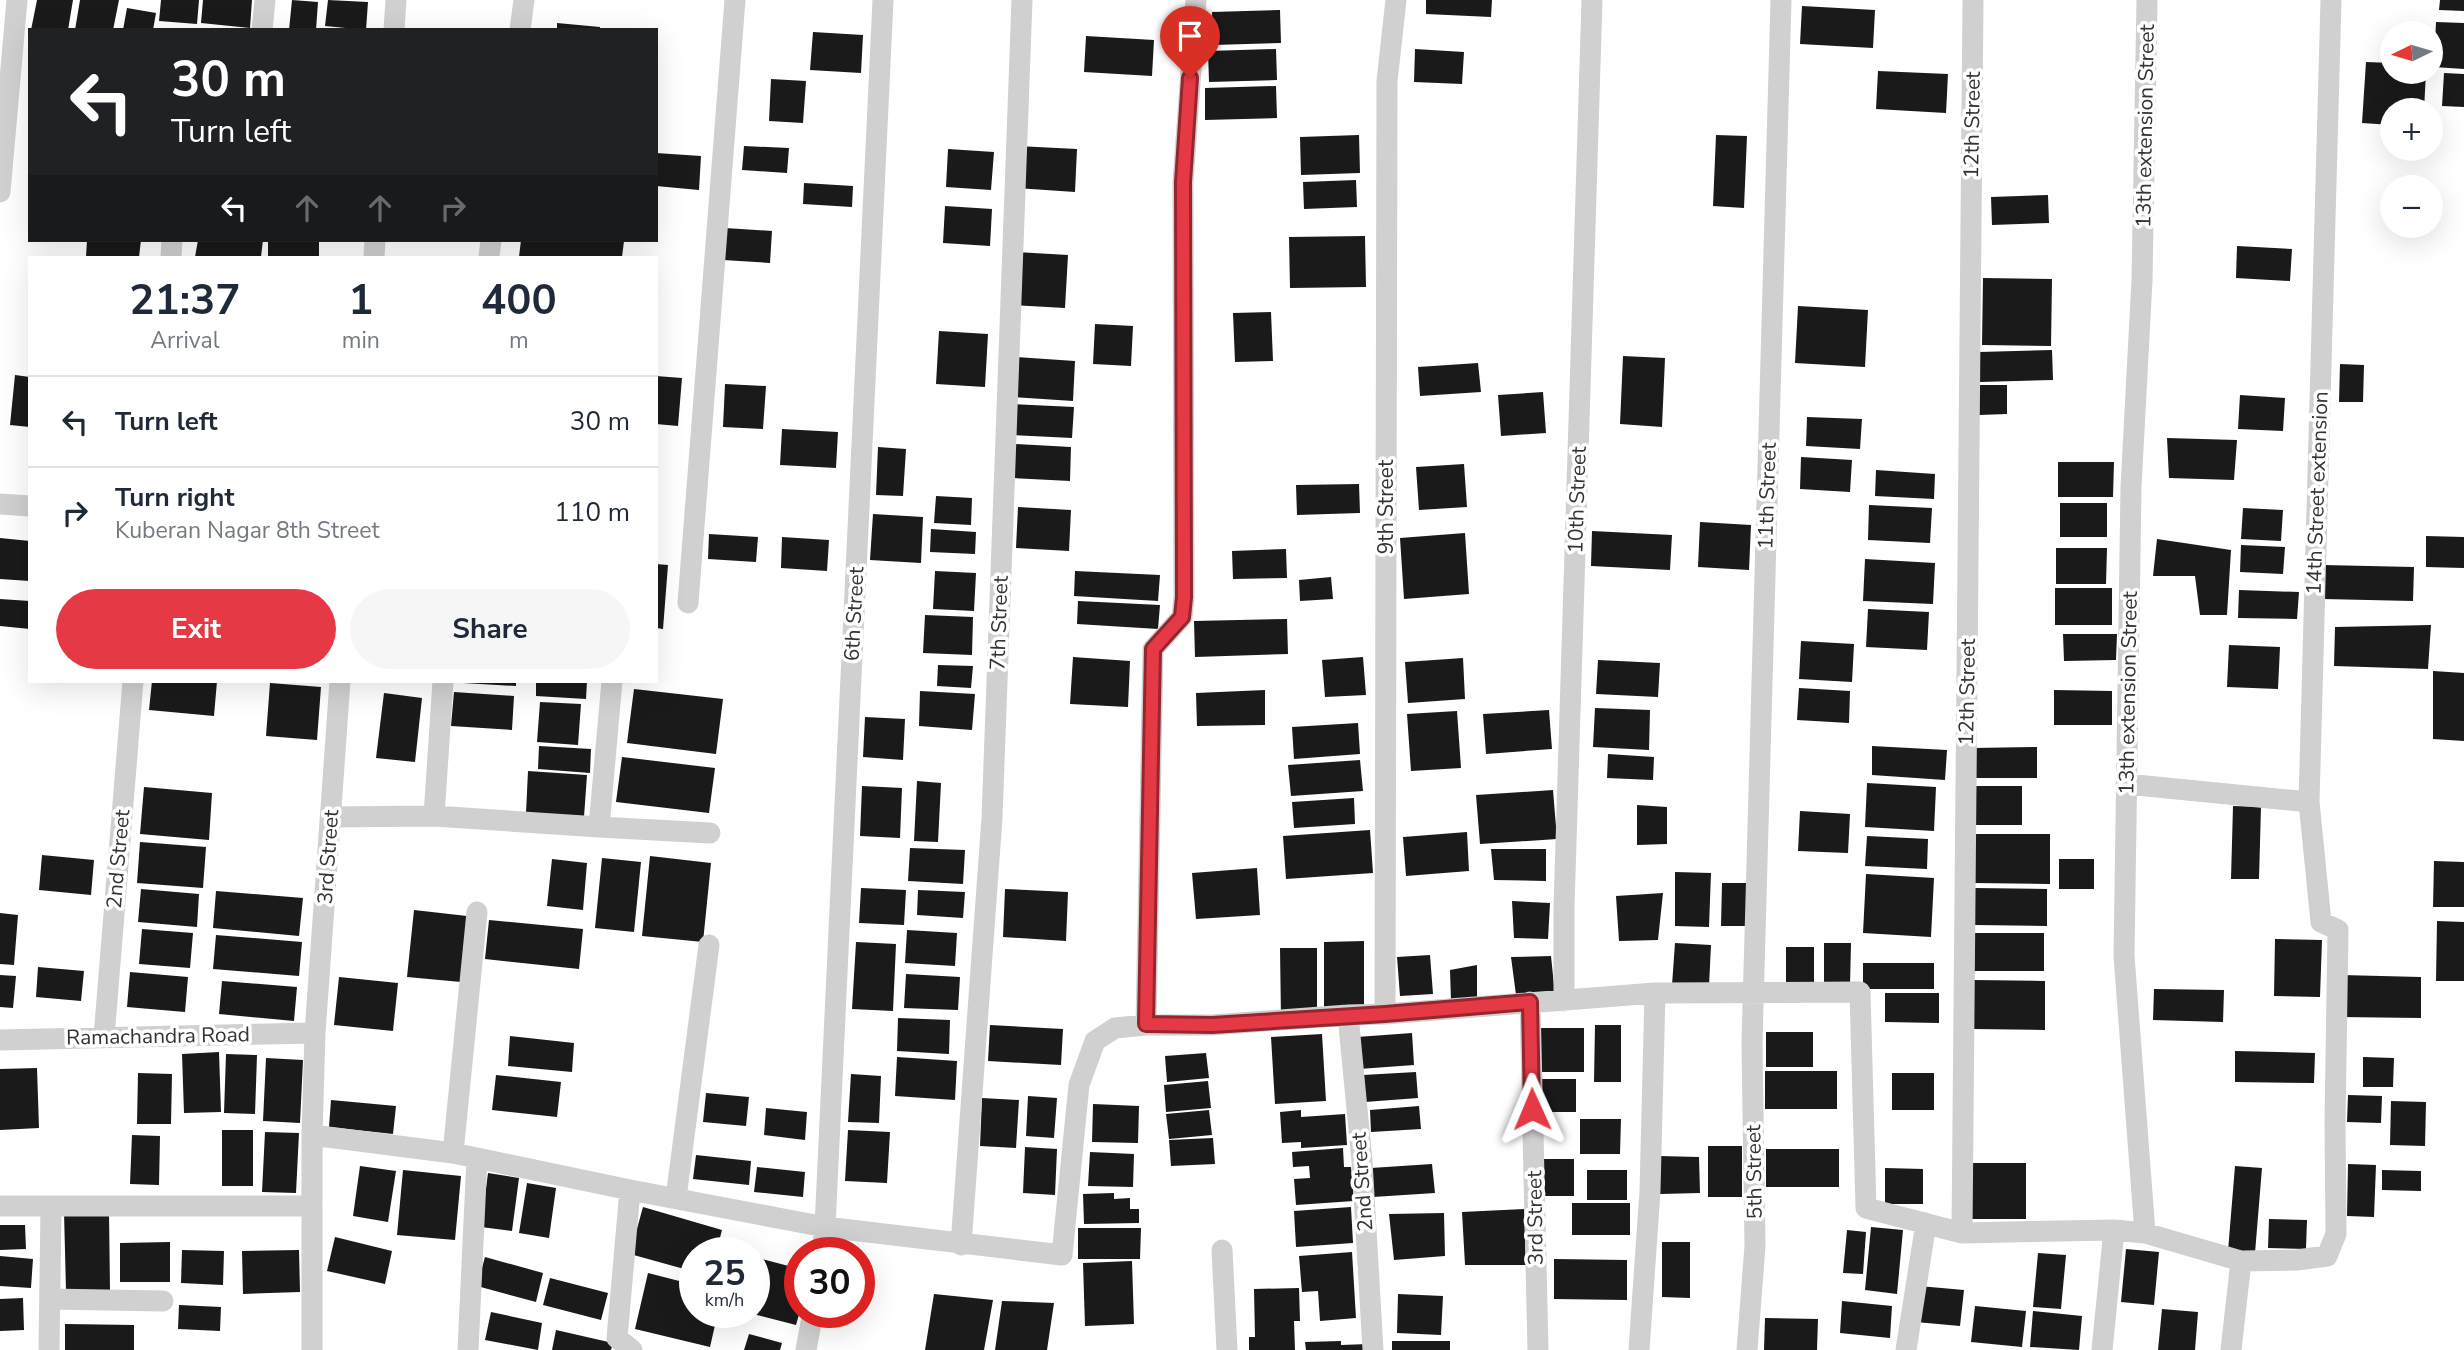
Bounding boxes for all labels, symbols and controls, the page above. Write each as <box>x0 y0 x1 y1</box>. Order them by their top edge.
pin <box>1160 6 1220 78</box>
icon: arrive <box>1171 17 1209 55</box>
north arrow <box>2380 21 2443 84</box>
map controls <box>2380 21 2443 238</box>
street label: 13th extension Street <box>2129 23 2161 228</box>
text: 30 m <box>171 46 286 113</box>
icon: left <box>56 56 147 147</box>
street label: 12th Street <box>1957 71 1987 179</box>
button: + <box>2380 98 2443 161</box>
text: Turn left <box>171 110 291 153</box>
button: − <box>2380 175 2443 238</box>
icon: left <box>215 189 253 227</box>
icon: ahead <box>288 189 326 227</box>
icon: ahead <box>361 189 399 227</box>
icon: right <box>434 189 472 227</box>
text: 21:37 <box>129 272 240 329</box>
text: 1 <box>348 272 373 329</box>
text: 400 <box>481 272 557 329</box>
text: Arrival <box>150 325 219 356</box>
text: min <box>342 325 380 356</box>
text: m <box>509 325 529 356</box>
street label: 14th Street extension <box>2299 391 2335 595</box>
icon: left <box>56 403 94 441</box>
text: Turn left <box>115 404 218 439</box>
text: 30 m <box>570 404 630 439</box>
street label: 11th Street <box>1751 441 1783 550</box>
street label: 10th Street <box>1561 445 1593 554</box>
street label: 9th Street <box>1372 459 1400 554</box>
text: Turn right <box>115 480 234 515</box>
icon: right <box>56 494 94 532</box>
text: 110 m <box>554 495 630 530</box>
text: Kuberan Nagar 8th Street <box>115 515 380 546</box>
street label: 6th Street <box>838 565 870 662</box>
street label: 7th Street <box>983 575 1015 671</box>
button: Exit <box>56 589 336 669</box>
button: Share <box>350 589 630 669</box>
street label: 13th extension Street <box>2112 590 2144 795</box>
street label: 12th Street <box>1952 638 1982 746</box>
street label: 2nd Street <box>100 808 136 910</box>
street label: 3rd Street <box>311 808 345 905</box>
street label: Ramachandra Road <box>66 1020 250 1052</box>
position arrow <box>1495 1072 1569 1146</box>
street label: 5th Street <box>1739 1124 1769 1220</box>
street label: 2nd Street <box>1345 1131 1379 1233</box>
street label: 3rd Street <box>1520 1170 1550 1266</box>
speed limit sign: 30 <box>784 1237 875 1328</box>
text: 25 <box>703 1250 746 1297</box>
text: km/h <box>705 1288 744 1312</box>

